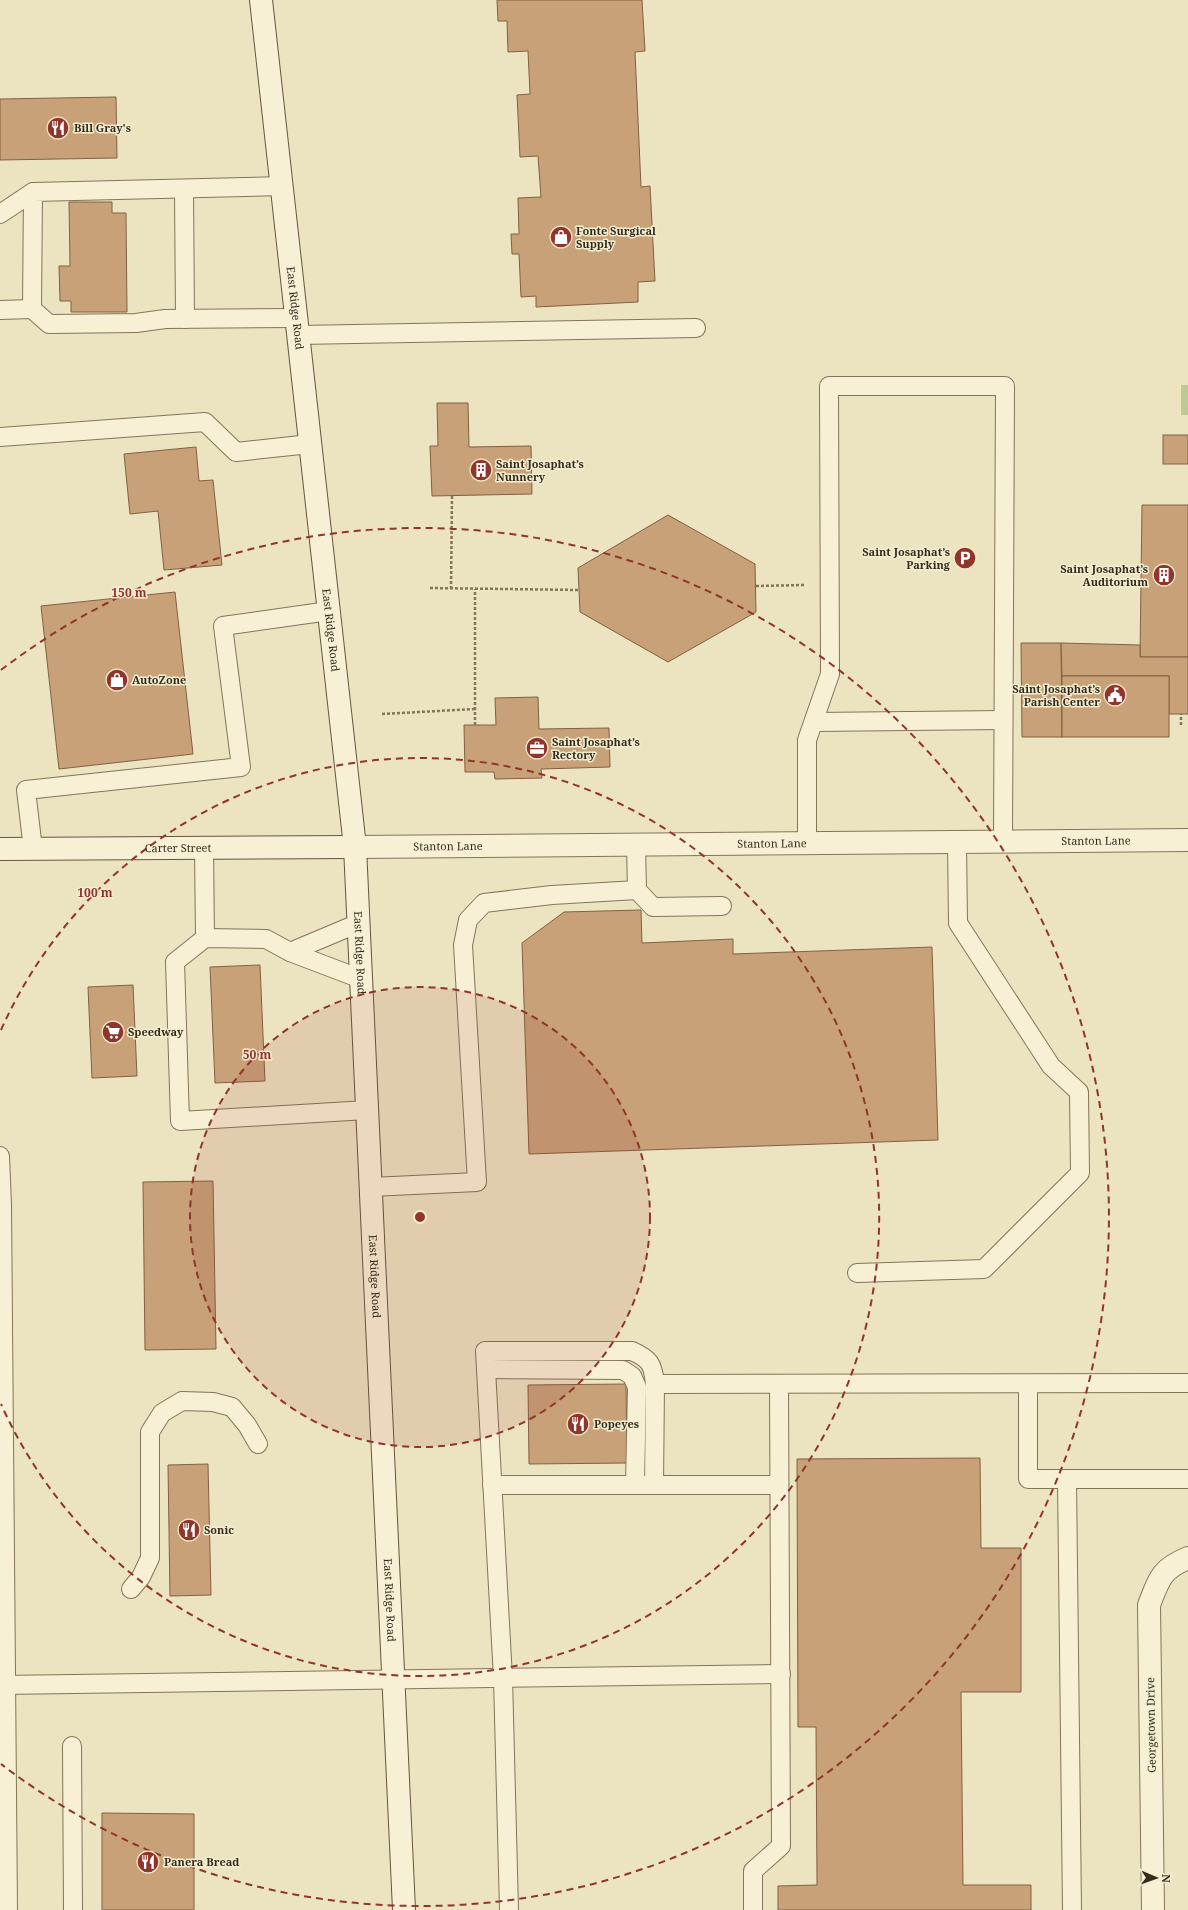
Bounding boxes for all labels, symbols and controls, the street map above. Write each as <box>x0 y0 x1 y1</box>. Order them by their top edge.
restaurant icon: Bill Gray's <box>45 115 71 141</box>
place label: Bill Gray's <box>74 120 131 135</box>
place label: Fonte Surgical Supply <box>576 223 656 251</box>
shop icon: Fonte Surgical Supply <box>548 224 574 250</box>
street label: East Ridge Road <box>284 266 308 351</box>
place label: Saint Josaphat’s Nunnery <box>496 456 584 484</box>
building icon: Saint Josaphat’s Nunnery <box>468 457 494 483</box>
place label: Saint Josaphat’s Parking <box>862 544 951 572</box>
parking icon: Saint Josaphat’s Parking <box>952 545 978 571</box>
place label: Saint Josaphat’s Auditorium <box>1060 561 1148 589</box>
building icon: Saint Josaphat’s Auditorium <box>1151 562 1177 588</box>
text: 150 m <box>111 584 147 601</box>
street label: East Ridge Road <box>319 588 344 673</box>
shop icon: AutoZone <box>104 667 130 693</box>
place label: AutoZone <box>132 672 186 687</box>
place label: Saint Josaphat’s Parish Center <box>1012 681 1100 709</box>
public building icon: Saint Josaphat’s Parish Center <box>1102 682 1128 708</box>
place label: Saint Josaphat’s Rectory <box>552 734 640 762</box>
office icon: Saint Josaphat’s Rectory <box>524 735 550 761</box>
street label: Stanton Lane <box>1061 832 1131 848</box>
street label: Stanton Lane <box>737 835 807 851</box>
street label: Stanton Lane <box>413 838 483 854</box>
street label: Carter Street <box>145 840 212 855</box>
text: 100 m <box>77 884 113 901</box>
street label: East Ridge Road <box>351 911 370 995</box>
supermarket icon: Speedway <box>100 1019 126 1045</box>
place label: Speedway <box>128 1024 184 1039</box>
text: 50 m <box>243 1046 271 1063</box>
centre of rings <box>413 1210 427 1224</box>
street label: East Ridge Road <box>366 1234 385 1319</box>
restaurant icon: Popeyes <box>565 1411 591 1437</box>
place label: Popeyes <box>594 1416 639 1431</box>
restaurant icon: Sonic <box>176 1517 202 1543</box>
place label: Sonic <box>204 1522 234 1537</box>
street label: East Ridge Road <box>381 1558 400 1642</box>
street label: Georgetown Drive <box>1142 1677 1159 1773</box>
restaurant icon: Panera Bread <box>135 1849 161 1875</box>
place label: Panera Bread <box>164 1854 239 1869</box>
north arrow <box>1136 1858 1176 1898</box>
text: N <box>1159 1874 1174 1883</box>

